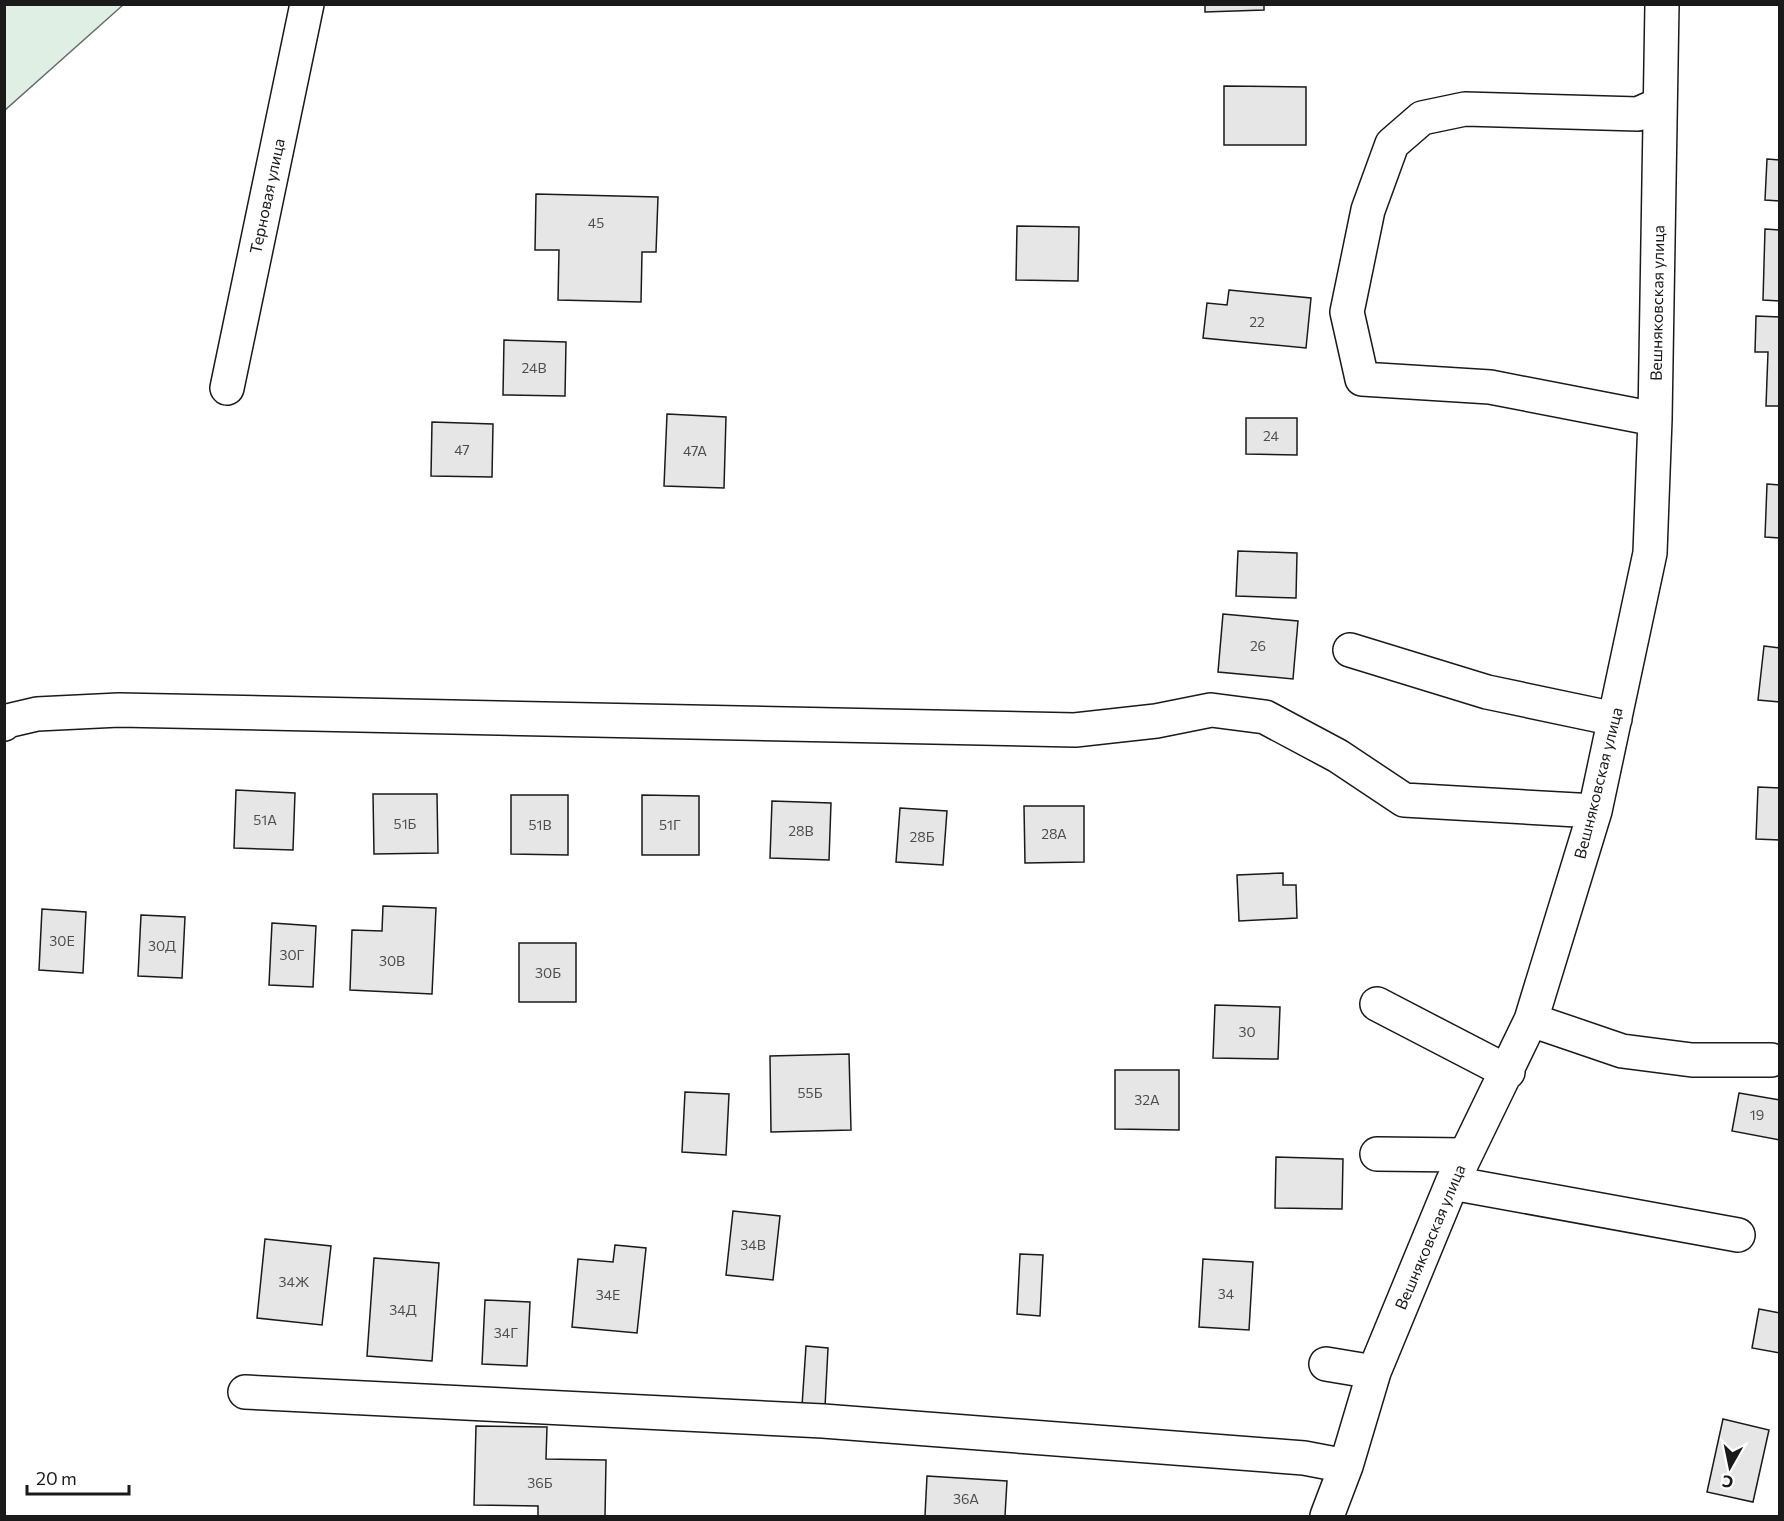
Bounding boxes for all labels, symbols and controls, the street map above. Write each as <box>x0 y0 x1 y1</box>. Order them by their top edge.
street label: Терновая улица <box>245 136 288 255</box>
house number: 45 <box>588 214 604 231</box>
street label: Вешняковская улица <box>1646 225 1667 381</box>
house number: 22 <box>1249 313 1265 330</box>
house number: 24В <box>522 359 546 376</box>
house number: 24 <box>1263 427 1280 444</box>
house number: 47 <box>454 441 470 458</box>
house number: 47А <box>683 442 707 459</box>
house number: 26 <box>1250 637 1266 654</box>
street label: Вешняковская улица <box>1569 705 1626 861</box>
house number: 51А <box>253 811 277 828</box>
house number: 51Б <box>394 815 417 832</box>
house number: 51В <box>528 816 552 833</box>
house number: 51Г <box>659 816 681 833</box>
house number: 28В <box>788 822 814 839</box>
house number: 28А <box>1041 825 1067 842</box>
house number: 28Б <box>909 828 935 845</box>
house number: 30Е <box>49 932 75 949</box>
house number: 30Д <box>148 937 176 954</box>
house number: 30Г <box>279 946 305 963</box>
house number: 30В <box>379 952 405 969</box>
house number: 30Б <box>535 964 561 981</box>
house number: 30 <box>1238 1023 1256 1040</box>
house number: 55Б <box>798 1084 823 1101</box>
house number: 32А <box>1134 1091 1160 1108</box>
house number: 19 <box>1750 1106 1764 1123</box>
street label: Вешняковская улица <box>1390 1161 1469 1312</box>
house number: 34В <box>740 1236 766 1253</box>
house number: 34Ж <box>279 1273 310 1290</box>
house number: 34 <box>1218 1285 1235 1302</box>
house number: 34Е <box>596 1286 620 1303</box>
house number: 34Д <box>389 1301 417 1318</box>
house number: 34Г <box>494 1324 518 1341</box>
north arrow <box>1700 1437 1760 1497</box>
scale bar <box>27 1458 129 1496</box>
text: 20 m <box>36 1467 77 1489</box>
text: С <box>1721 1472 1734 1493</box>
house number: 36Б <box>527 1474 553 1491</box>
house number: 36А <box>953 1490 979 1507</box>

